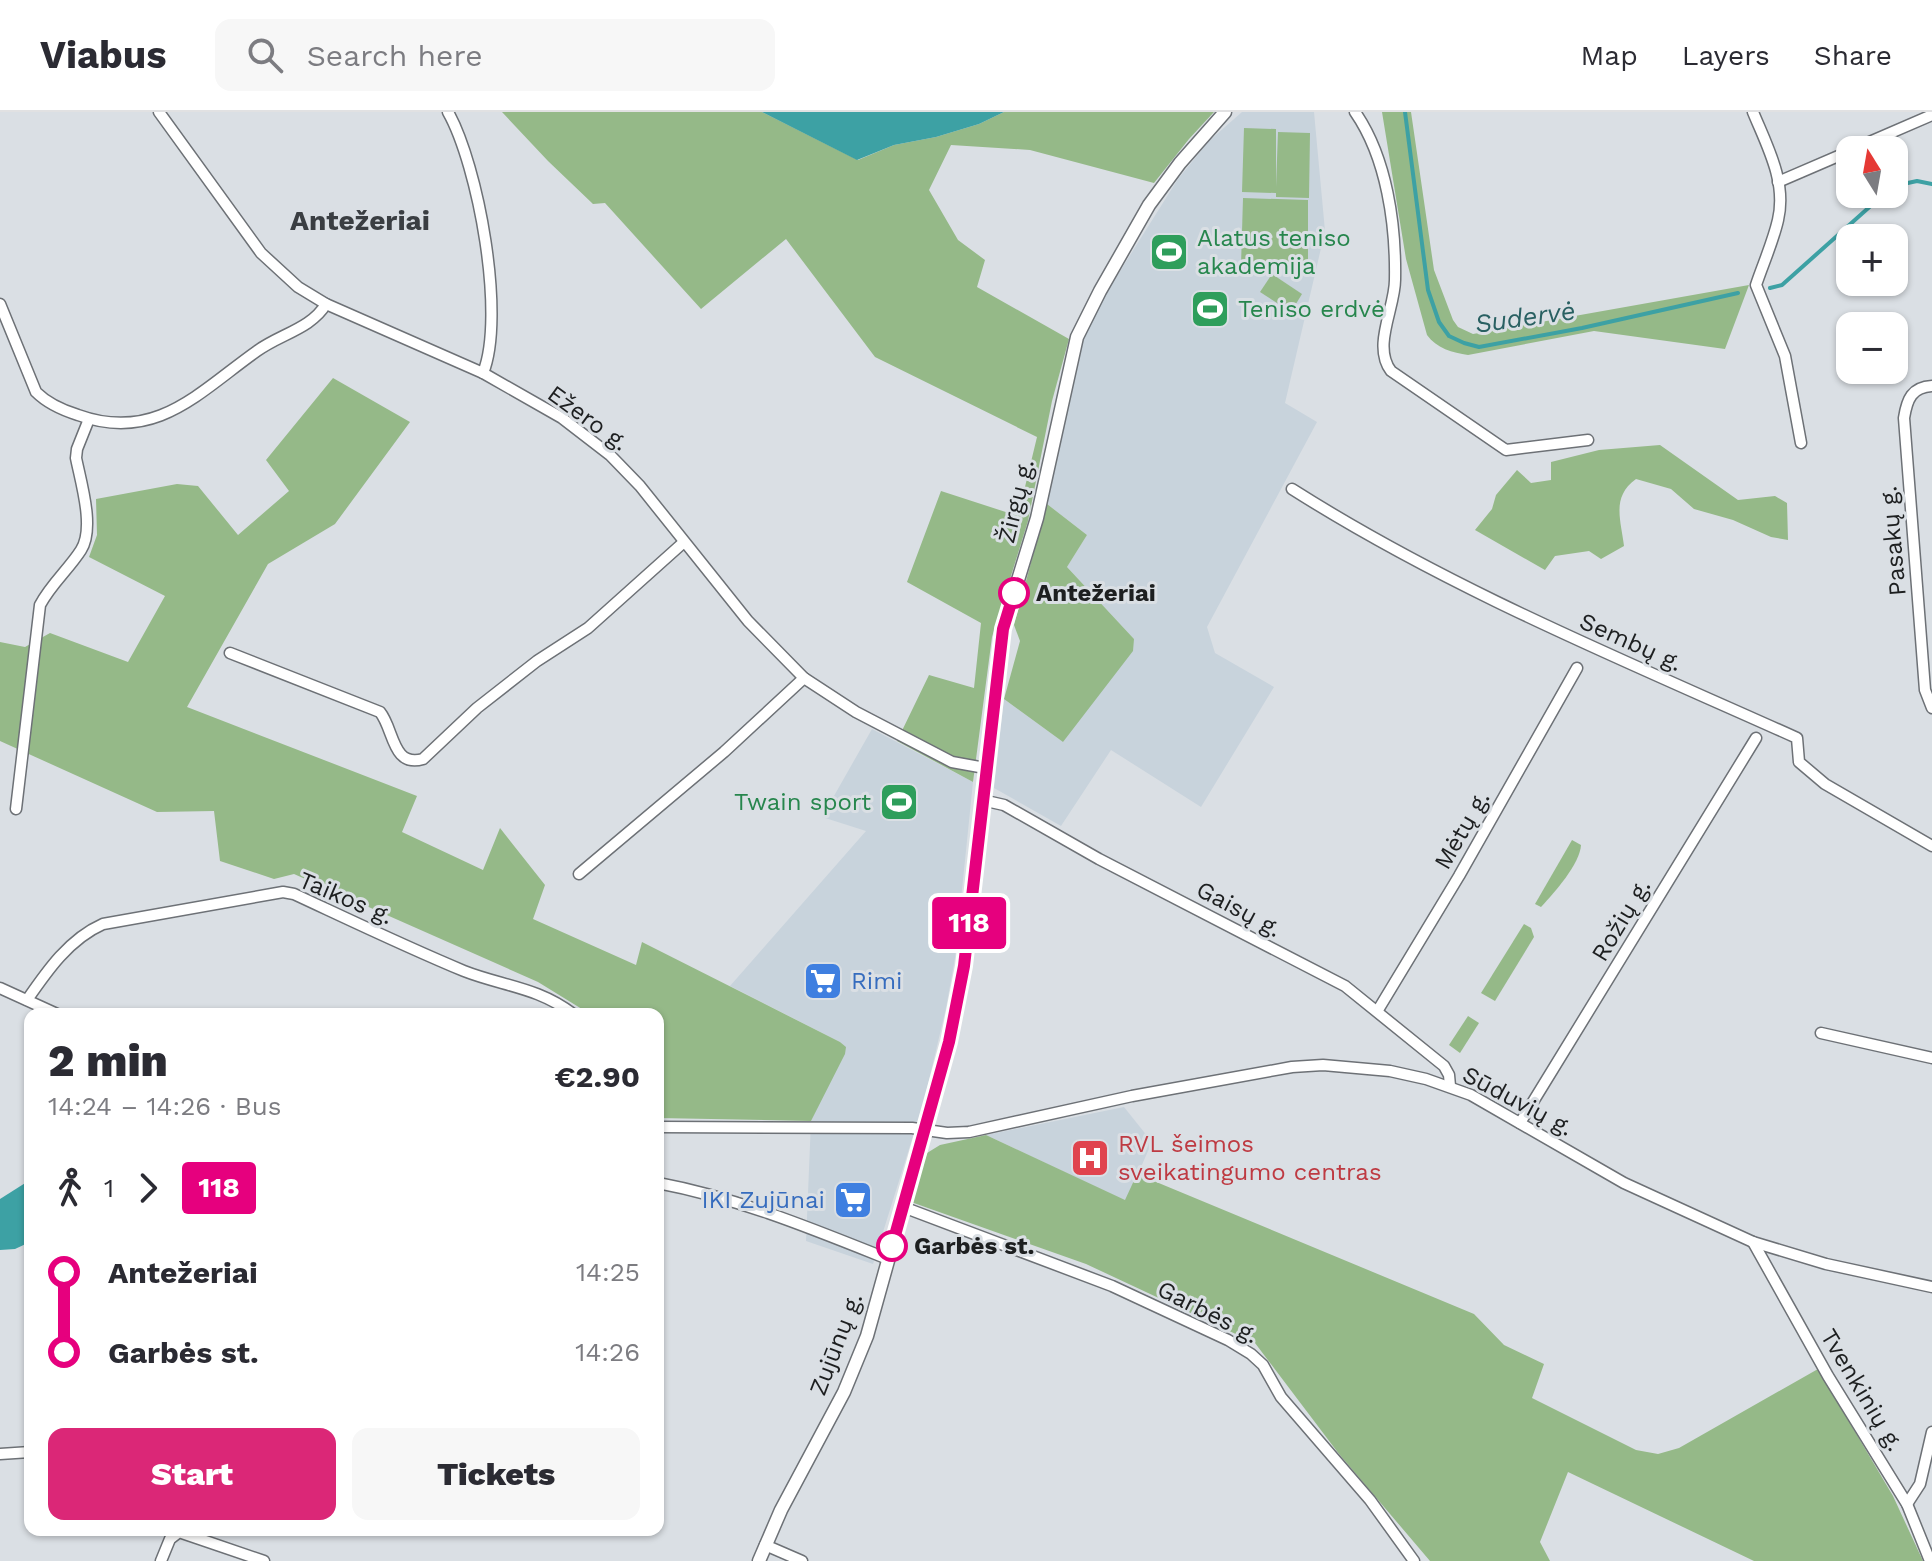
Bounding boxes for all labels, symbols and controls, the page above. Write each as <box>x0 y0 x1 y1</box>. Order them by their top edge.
search box <box>215 19 775 91</box>
text: Viabus <box>40 33 167 77</box>
icon: search <box>243 33 287 77</box>
text: Search here <box>307 38 482 73</box>
text: Map <box>1581 39 1638 72</box>
text: Layers <box>1682 39 1770 72</box>
text: Share <box>1814 39 1892 72</box>
north arrow <box>1836 136 1908 208</box>
map controls <box>1836 136 1908 384</box>
district label: Antežeriai <box>290 204 430 237</box>
place label: Alatus teniso akademija <box>1197 224 1351 280</box>
button: + <box>1836 224 1908 296</box>
sports icon: Alatus teniso akademija <box>1148 231 1190 273</box>
sports icon: Teniso erdvė <box>1189 288 1231 330</box>
place label: Teniso erdvė <box>1238 295 1385 323</box>
water label: Sudervė <box>1473 295 1577 339</box>
button: − <box>1836 312 1908 384</box>
street label: Ežero g. <box>542 379 634 457</box>
street label: Žirgų g. <box>992 456 1040 546</box>
street label: Pasakų g. <box>1874 485 1912 597</box>
marker: Antežeriai <box>999 578 1029 608</box>
place label: Antežeriai <box>1036 579 1156 607</box>
street label: Sembų g. <box>1575 607 1687 677</box>
sports icon: Twain sport <box>878 781 920 823</box>
street label: Mėtų g. <box>1428 786 1496 874</box>
place label: Twain sport <box>734 788 871 816</box>
street label: Taikos g. <box>295 866 397 930</box>
street label: Rožių g. <box>1586 874 1656 966</box>
street label: Gaisų g. <box>1192 875 1286 943</box>
line badge: 118 <box>923 897 1015 949</box>
text: 118 <box>948 906 990 939</box>
supermarket icon: Rimi <box>802 960 844 1002</box>
place label: Rimi <box>851 967 902 995</box>
text: 2 min <box>48 1035 168 1087</box>
text: €2.90 <box>555 1059 640 1094</box>
street label: Sūduvių g. <box>1458 1060 1578 1142</box>
text: 14:24 – 14:26 · Bus <box>48 1091 281 1121</box>
place label: RVL šeimos sveikatingumo centras <box>1118 1130 1382 1186</box>
hospital icon: RVL šeimos sveikatingumo centras <box>1069 1137 1111 1179</box>
icon: walk <box>48 1166 92 1210</box>
icon: forward <box>126 1166 170 1210</box>
text: 118 <box>198 1171 240 1204</box>
text: 1 <box>104 1173 114 1203</box>
supermarket icon: IKI Zujūnai <box>832 1179 874 1221</box>
place label: IKI Zujūnai <box>701 1186 825 1214</box>
marker: Garbės st. <box>877 1231 907 1261</box>
place label: Garbės st. <box>914 1232 1035 1260</box>
text: Antežeriai <box>108 1255 258 1290</box>
text: 14:25 <box>576 1257 640 1287</box>
street label: Garbės g. <box>1153 1275 1263 1349</box>
street label: Zujūnų g. <box>804 1289 868 1399</box>
street label: Tvenkinių g. <box>1815 1324 1909 1456</box>
text: Garbės st. <box>108 1335 259 1370</box>
text: 14:26 <box>575 1337 640 1367</box>
button: Start <box>48 1428 336 1520</box>
button: Tickets <box>352 1428 640 1520</box>

